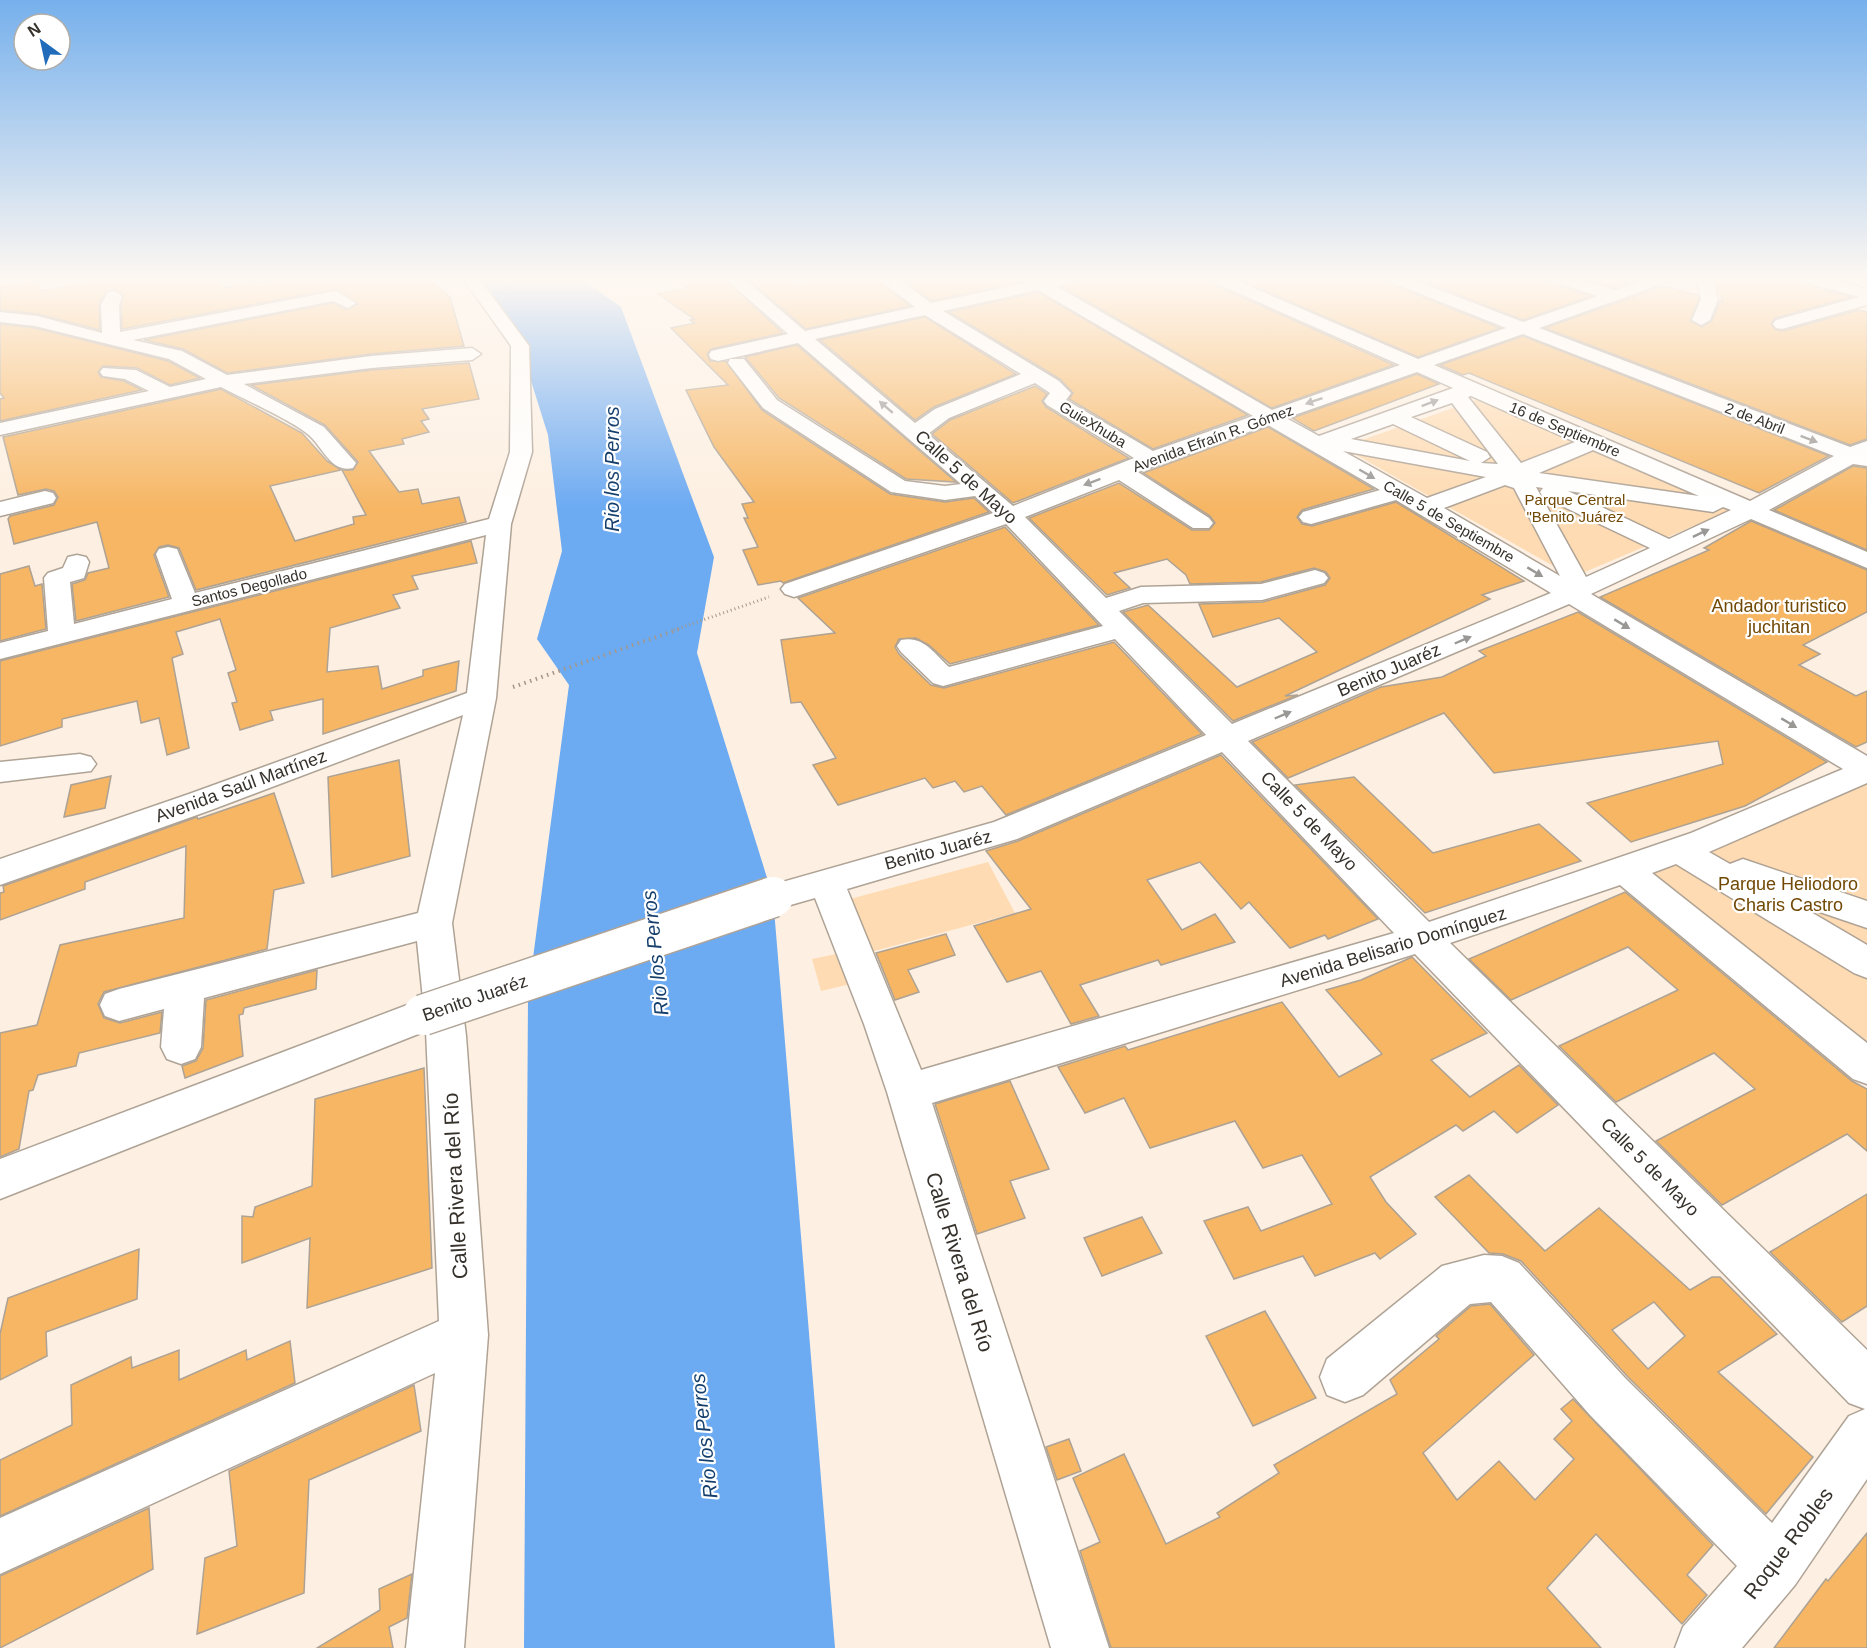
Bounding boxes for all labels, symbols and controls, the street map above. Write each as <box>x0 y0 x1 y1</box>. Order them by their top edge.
north arrow <box>12 12 72 72</box>
text: N <box>25 20 44 40</box>
street label: GuieXhuba <box>1056 397 1130 451</box>
one-way arrow <box>1305 397 1323 407</box>
one-way arrow <box>1422 397 1440 407</box>
street label: 16 de Septiembre <box>1507 398 1623 460</box>
street label: 2 de Abril <box>1723 399 1787 437</box>
one-way arrow <box>879 401 894 414</box>
street label: Avenida Efraín R. Gómez <box>1130 401 1296 475</box>
water label: Rio los Perros <box>601 406 623 532</box>
street label: Calle 5 de Mayo <box>911 426 1021 528</box>
one-way arrow <box>1800 434 1818 444</box>
one-way arrow <box>1359 468 1375 479</box>
street label: Calle 5 de Septiembre <box>1380 477 1518 565</box>
one-way arrow <box>1083 478 1101 487</box>
park label: Parque Central "Benito Juárez <box>1525 491 1625 525</box>
one-way arrow <box>1692 529 1709 538</box>
street label: Santos Degollado <box>189 564 309 610</box>
one-way arrow <box>1527 567 1543 578</box>
park label: Andador turistico juchitan <box>1711 596 1847 637</box>
one-way arrow <box>1614 618 1630 629</box>
one-way arrow <box>1454 635 1471 644</box>
street label: Benito Juaréz <box>1334 639 1444 701</box>
one-way arrow <box>1274 710 1292 720</box>
one-way arrow <box>1781 718 1797 729</box>
street label: Avenida Saúl Martínez <box>153 746 329 826</box>
street label: Calle 5 de Mayo <box>1257 767 1361 875</box>
street label: Benito Juaréz <box>882 826 994 874</box>
park label: Parque Heliodoro Charis Castro <box>1718 874 1858 915</box>
water label: Rio los Perros <box>637 889 673 1017</box>
street label: Avenida Belisario Domínguez <box>1277 903 1509 991</box>
street label: Benito Juaréz <box>420 971 530 1025</box>
street label: Calle Rivera del Río <box>439 1092 471 1280</box>
street label: Calle 5 de Mayo <box>1597 1114 1703 1220</box>
street label: Calle Rivera del Río <box>922 1169 998 1355</box>
water label: Rio los Perros <box>686 1372 722 1500</box>
street label: Roque Robles <box>1739 1483 1837 1603</box>

